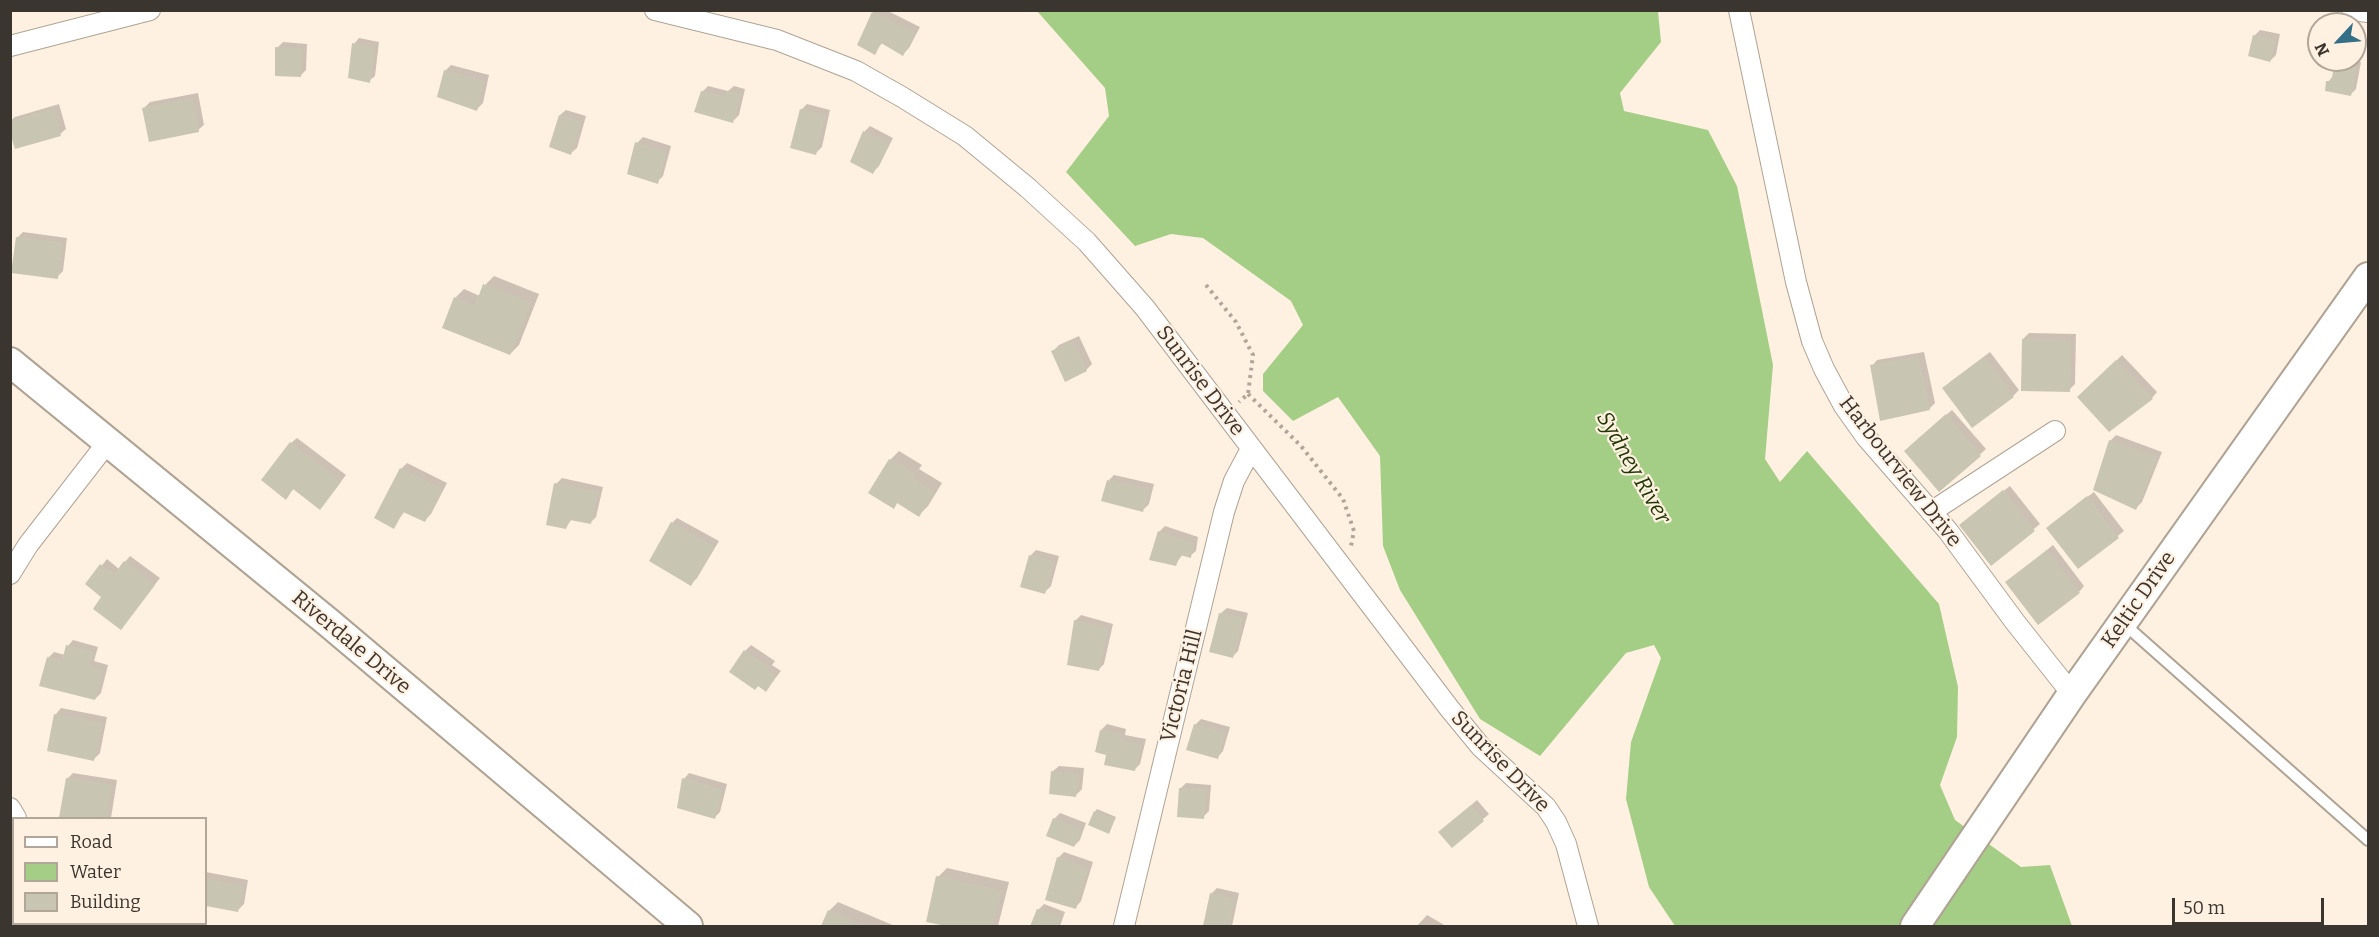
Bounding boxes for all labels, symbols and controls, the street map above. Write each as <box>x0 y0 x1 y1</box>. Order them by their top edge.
north arrow <box>2307 12 2367 72</box>
text: N <box>2311 40 2333 59</box>
street label: Sunrise Drive <box>1150 321 1250 441</box>
street label: Harbourview Drive <box>1833 392 1967 552</box>
water label: Sydney River <box>1590 407 1676 529</box>
street label: Keltic Drive <box>2097 547 2181 653</box>
street label: Riverdale Drive <box>286 586 416 700</box>
street label: Victoria Hill <box>1156 627 1208 745</box>
street label: Sunrise Drive <box>1445 706 1555 818</box>
legend <box>12 817 207 925</box>
text: Road <box>70 831 112 853</box>
text: Water <box>70 861 121 883</box>
scale bar <box>2175 886 2326 924</box>
text: Building <box>70 891 141 913</box>
text: 50 m <box>2183 897 2225 919</box>

